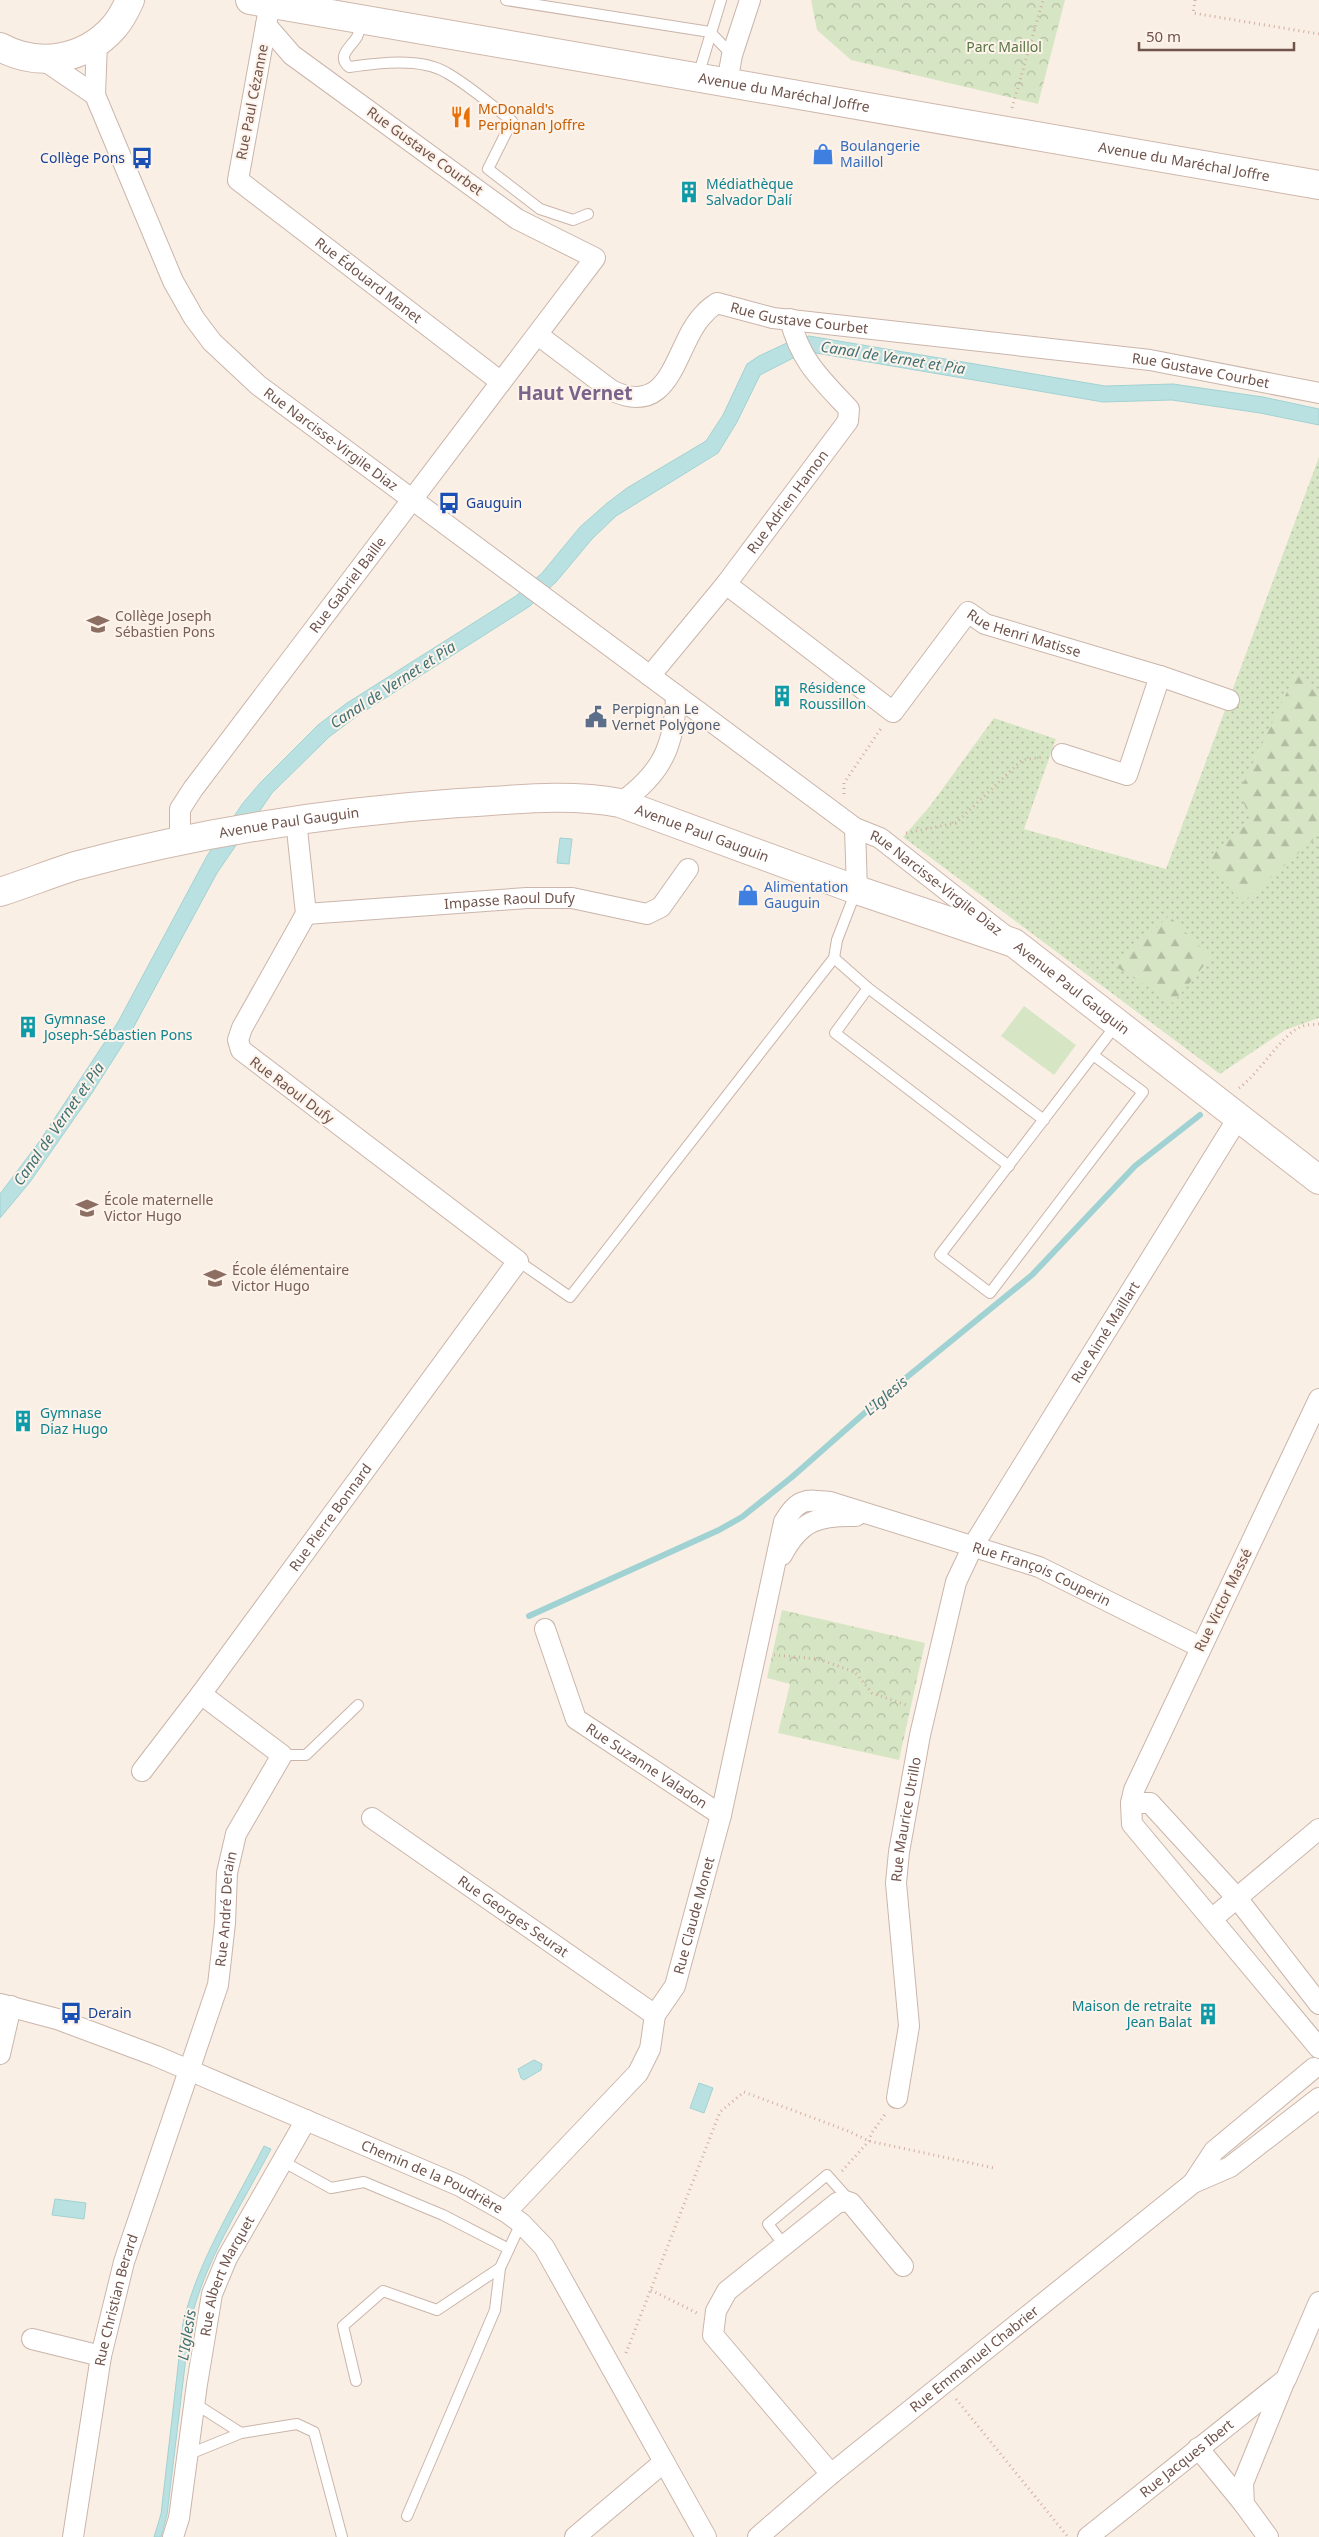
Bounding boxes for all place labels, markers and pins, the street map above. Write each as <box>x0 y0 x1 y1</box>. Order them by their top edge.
place label: McDonald's Perpignan Joffre <box>478 99 585 134</box>
restaurant icon: McDonald's Perpignan Joffre <box>448 104 474 130</box>
place label: Boulangerie Maillol <box>840 136 920 171</box>
shop icon: Boulangerie Maillol <box>810 141 836 167</box>
bus stop icon: Collège Pons <box>129 145 155 171</box>
place label: Collège Pons <box>40 148 125 167</box>
place label: Médiathèque Salvador Dalí <box>706 174 794 209</box>
building icon: Médiathèque Salvador Dalí <box>676 179 702 205</box>
bus stop icon: Gauguin <box>436 490 462 516</box>
place label: Gauguin <box>466 493 522 512</box>
place label: Collège Joseph Sébastien Pons <box>115 606 215 641</box>
school or university icon: Collège Joseph Sébastien Pons <box>85 611 111 637</box>
place label: Résidence Roussillon <box>799 678 866 713</box>
building icon: Résidence Roussillon <box>769 683 795 709</box>
place label: Perpignan Le Vernet Polygone <box>612 699 720 734</box>
public building icon: Perpignan Le Vernet Polygone <box>583 704 609 730</box>
place label: Alimentation Gauguin <box>764 877 849 912</box>
shop icon: Alimentation Gauguin <box>735 882 761 908</box>
place label: Gymnase Joseph-Sébastien Pons <box>42 1009 193 1044</box>
building icon: Gymnase Joseph-Sébastien Pons <box>15 1014 41 1040</box>
place label: École maternelle Victor Hugo <box>104 1190 214 1225</box>
school or university icon: École maternelle Victor Hugo <box>74 1195 100 1221</box>
place label: École élémentaire Victor Hugo <box>232 1260 349 1295</box>
school or university icon: École élémentaire Victor Hugo <box>202 1265 228 1291</box>
place label: Gymnase Diaz Hugo <box>40 1403 108 1438</box>
building icon: Gymnase Diaz Hugo <box>10 1408 36 1434</box>
place label: Maison de retraite Jean Balat <box>1072 1996 1192 2031</box>
bus stop icon: Derain <box>58 2000 84 2026</box>
building icon: Maison de retraite Jean Balat <box>1195 2001 1221 2027</box>
place label: Derain <box>88 2003 132 2022</box>

